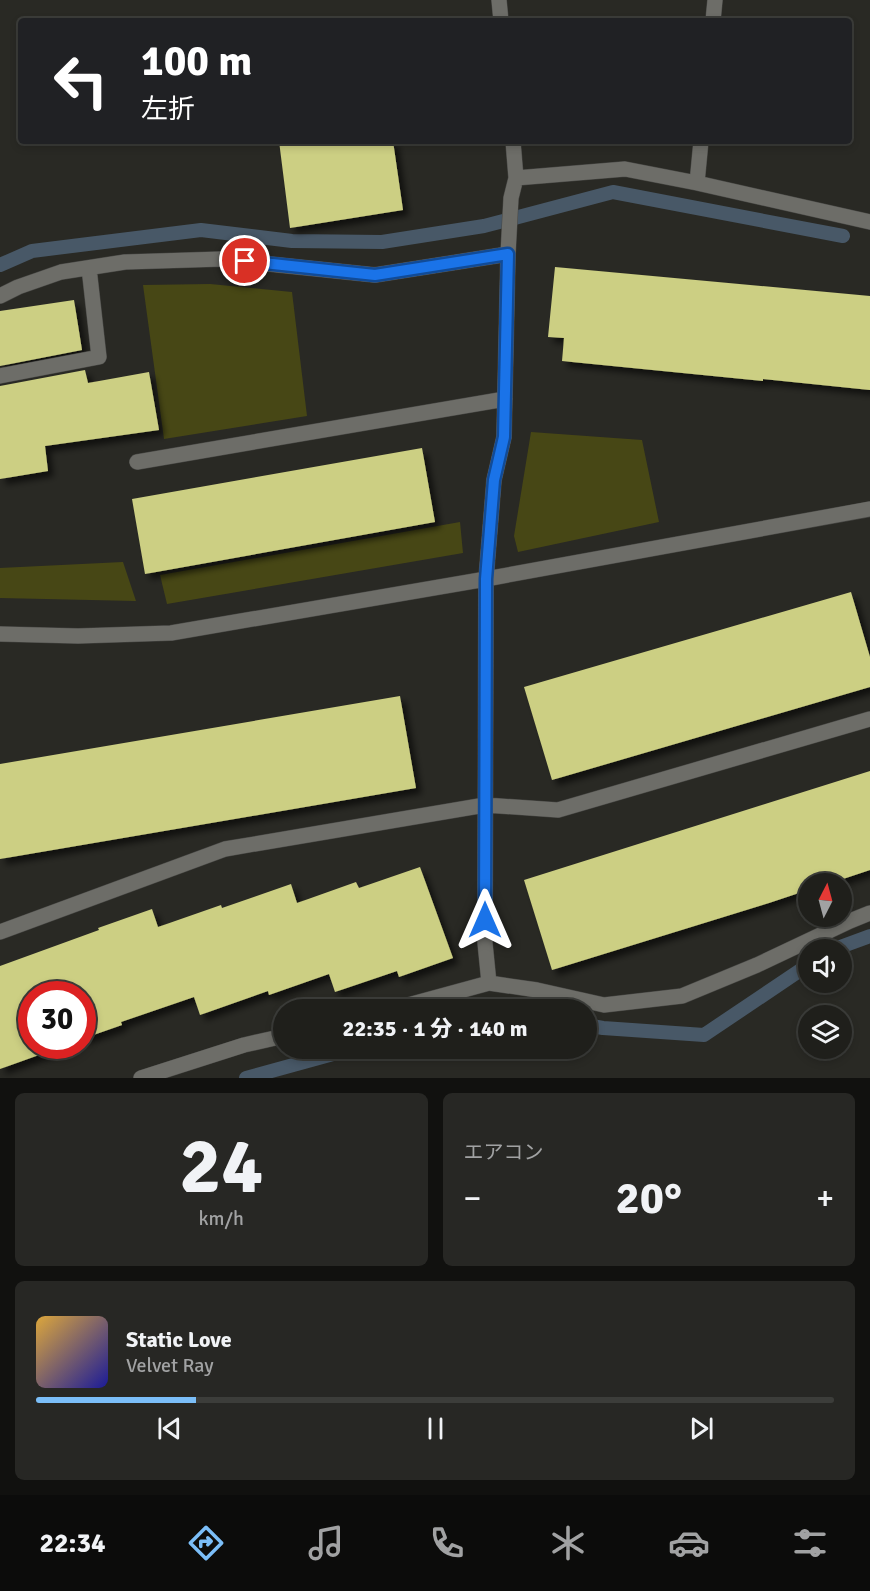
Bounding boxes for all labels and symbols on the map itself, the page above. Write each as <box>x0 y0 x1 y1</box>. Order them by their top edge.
pin <box>219 235 270 286</box>
north arrow <box>798 873 852 927</box>
position arrow <box>453 888 517 952</box>
speed limit sign: 30 <box>18 981 96 1059</box>

